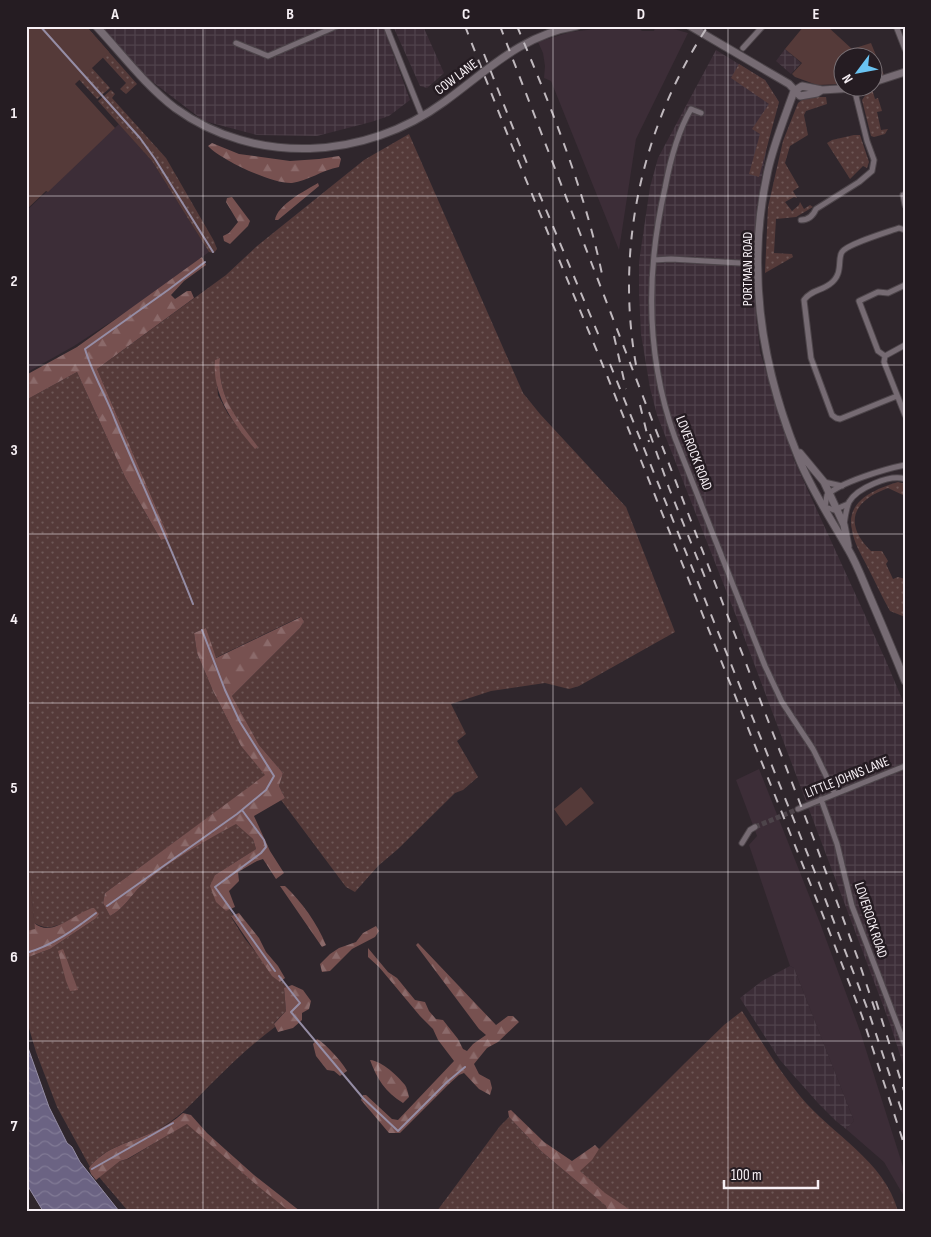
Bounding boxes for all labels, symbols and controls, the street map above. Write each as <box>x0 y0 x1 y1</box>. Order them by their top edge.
text: A <box>110 5 119 24</box>
text: B <box>286 5 294 24</box>
text: C <box>462 5 470 24</box>
text: D <box>637 5 645 24</box>
text: E <box>813 5 820 24</box>
north arrow <box>834 48 884 98</box>
street label: COW LANE <box>431 55 481 99</box>
text: N <box>838 71 857 86</box>
text: 1 <box>11 104 18 123</box>
street label: PORTMAN ROAD <box>739 232 756 306</box>
text: 2 <box>10 272 18 291</box>
street label: LOVEROCK ROAD <box>672 413 716 493</box>
text: 3 <box>10 441 18 460</box>
text: 4 <box>10 610 18 629</box>
street label: LITTLE JOHNS LANE <box>803 752 892 802</box>
text: 5 <box>10 779 18 798</box>
street label: LOVEROCK ROAD <box>851 880 891 960</box>
text: 6 <box>10 948 18 967</box>
text: 7 <box>11 1117 18 1136</box>
scale bar <box>724 1157 817 1189</box>
text: 100 m <box>731 1166 762 1185</box>

